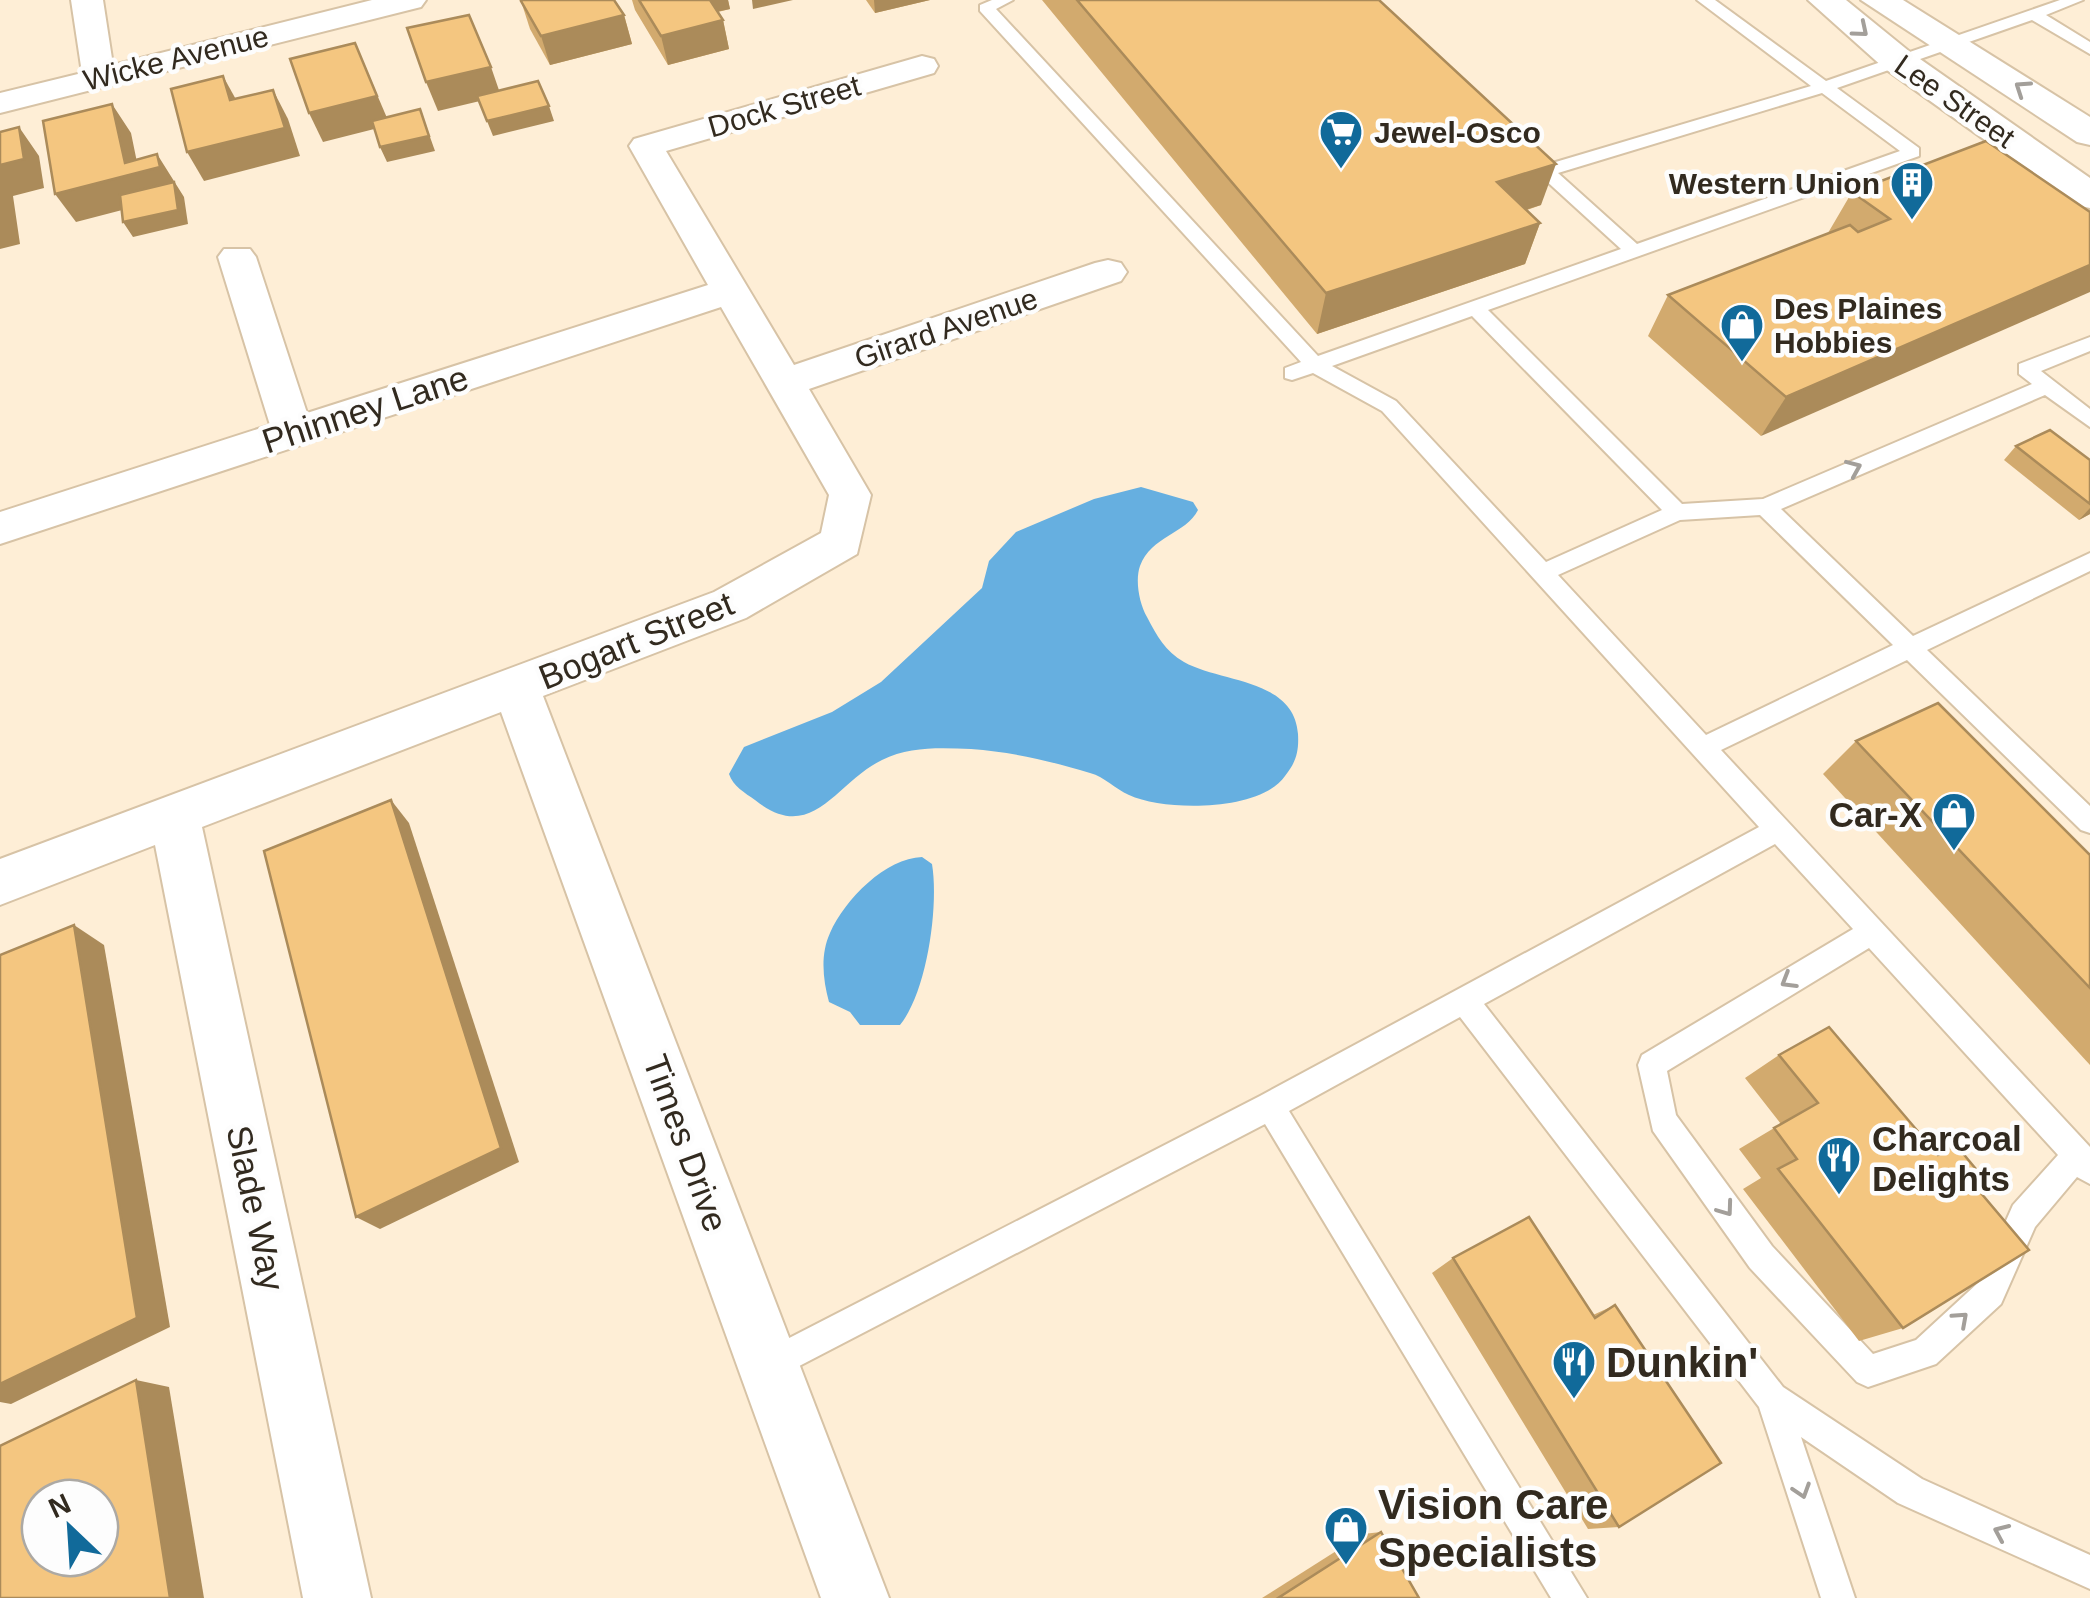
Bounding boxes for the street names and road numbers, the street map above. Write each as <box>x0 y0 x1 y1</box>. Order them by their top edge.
street label: Wicke Avenue <box>80 19 272 97</box>
street label: Lee Street <box>1889 48 2022 155</box>
street label: Dock Street <box>704 68 865 143</box>
street label: Girard Avenue <box>850 281 1042 375</box>
street label: Phinney Lane <box>257 357 473 461</box>
street label: Bogart Street <box>533 583 739 697</box>
street label: Times Drive <box>636 1049 736 1237</box>
street label: Slade Way <box>219 1122 293 1295</box>

